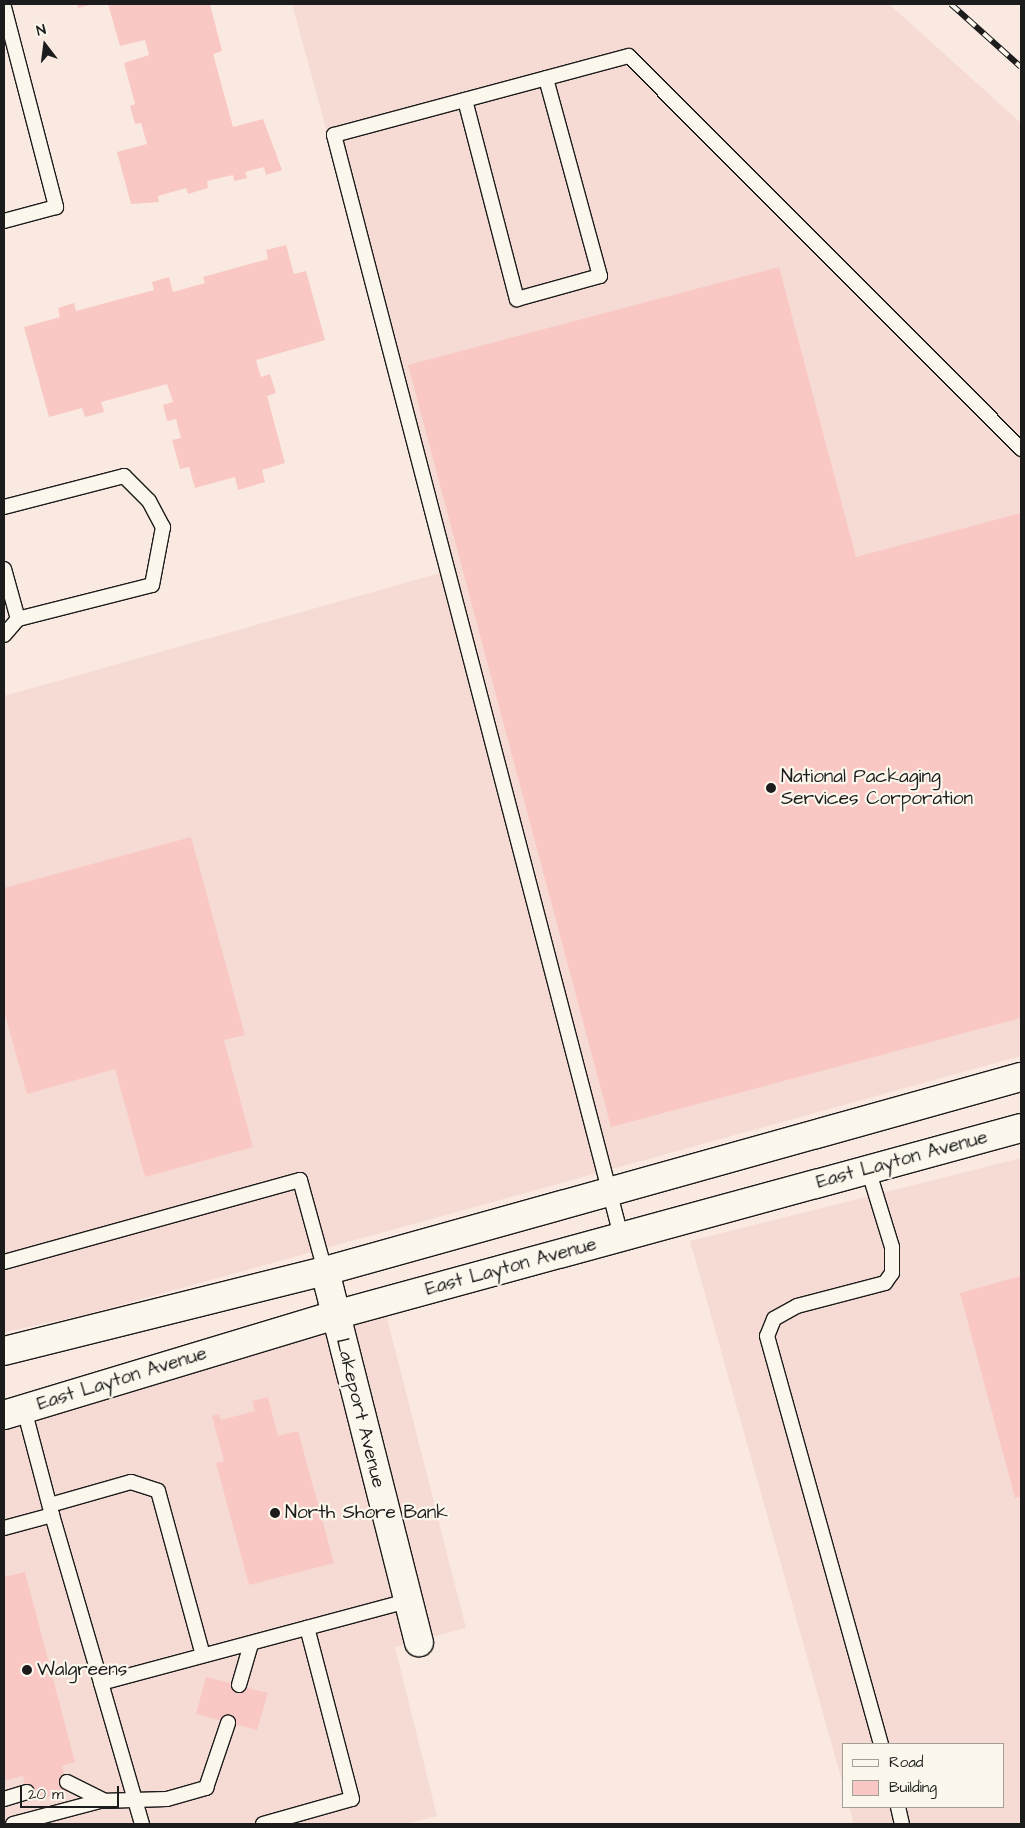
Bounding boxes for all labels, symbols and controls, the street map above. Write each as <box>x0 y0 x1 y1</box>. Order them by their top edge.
north arrow <box>20 20 70 70</box>
text: N <box>34 20 48 41</box>
place label: National Packaging Services Corporation <box>781 766 973 810</box>
marker: National Packaging Services Corporation <box>765 782 777 794</box>
street label: East Layton Avenue <box>814 1126 990 1194</box>
street label: East Layton Avenue <box>423 1233 599 1301</box>
street label: Lakeport Avenue <box>330 1336 390 1490</box>
street label: East Layton Avenue <box>34 1342 210 1416</box>
place label: North Shore Bank <box>285 1502 448 1524</box>
marker: North Shore Bank <box>269 1507 281 1519</box>
place label: Walgreens <box>37 1659 127 1681</box>
marker: Walgreens <box>21 1664 33 1676</box>
legend <box>842 1743 1005 1808</box>
text: Road <box>889 1752 923 1773</box>
scale bar <box>22 1776 121 1808</box>
text: Building <box>889 1777 937 1798</box>
text: 20 m <box>28 1784 64 1805</box>

